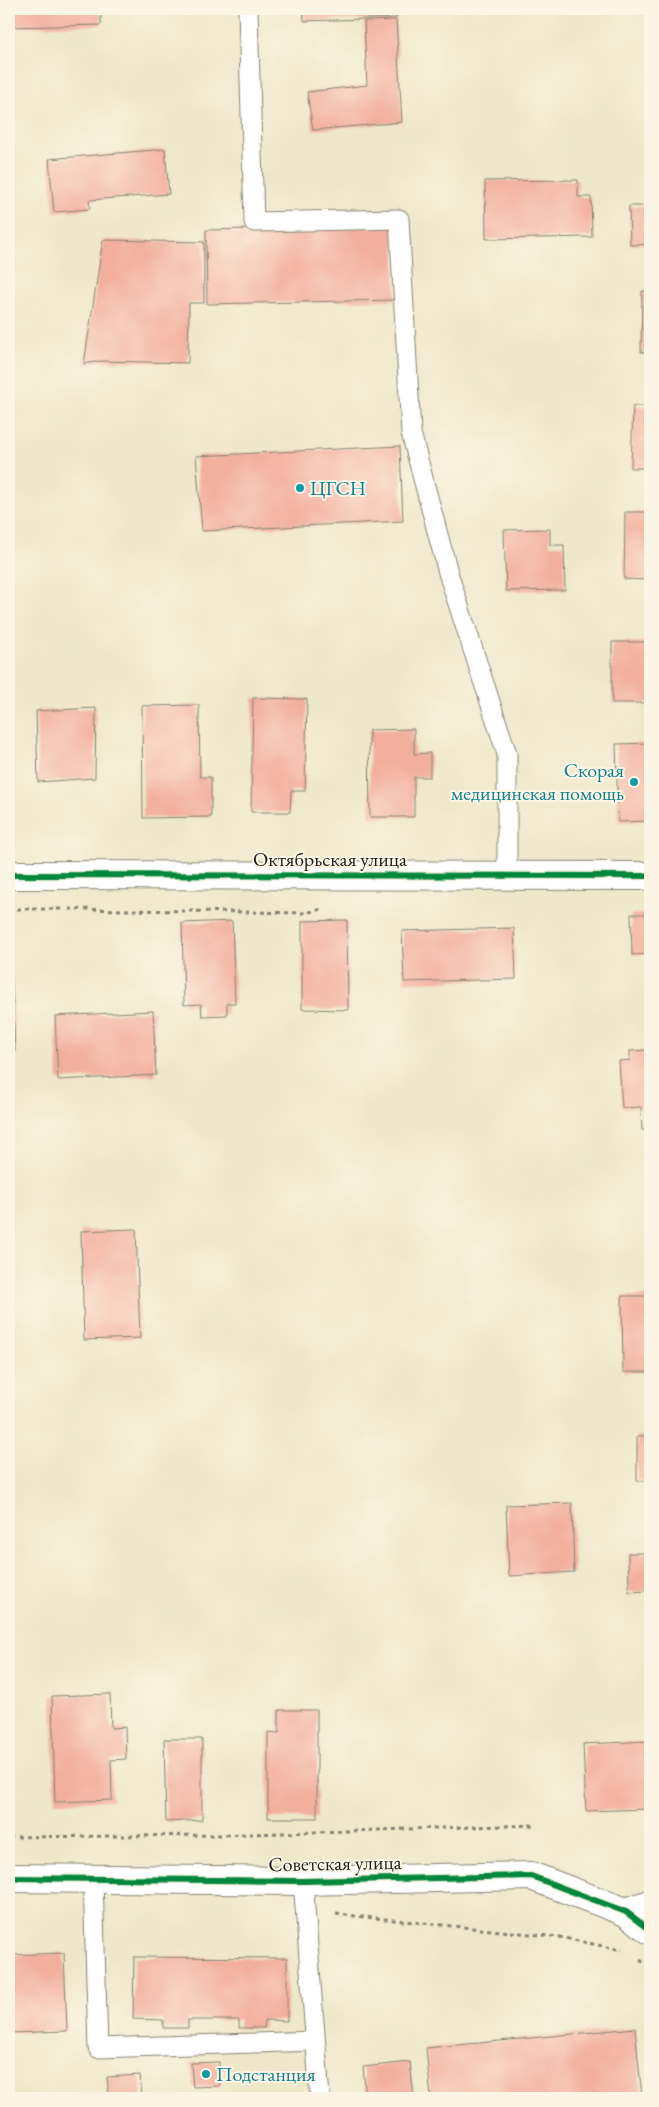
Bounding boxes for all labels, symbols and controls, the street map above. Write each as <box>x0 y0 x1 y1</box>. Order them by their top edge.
place label: ЦГСН <box>310 475 366 501</box>
marker: ЦГСН <box>294 482 306 494</box>
place label: Скорая медицинская помощь <box>451 757 624 806</box>
marker: Скорая медицинская помощь <box>628 776 640 788</box>
street label: Октябрьская улица <box>253 846 407 872</box>
street label: Советская улица <box>268 1849 402 1877</box>
place label: Подстанция <box>216 2061 316 2087</box>
marker: Подстанция <box>200 2068 212 2080</box>

